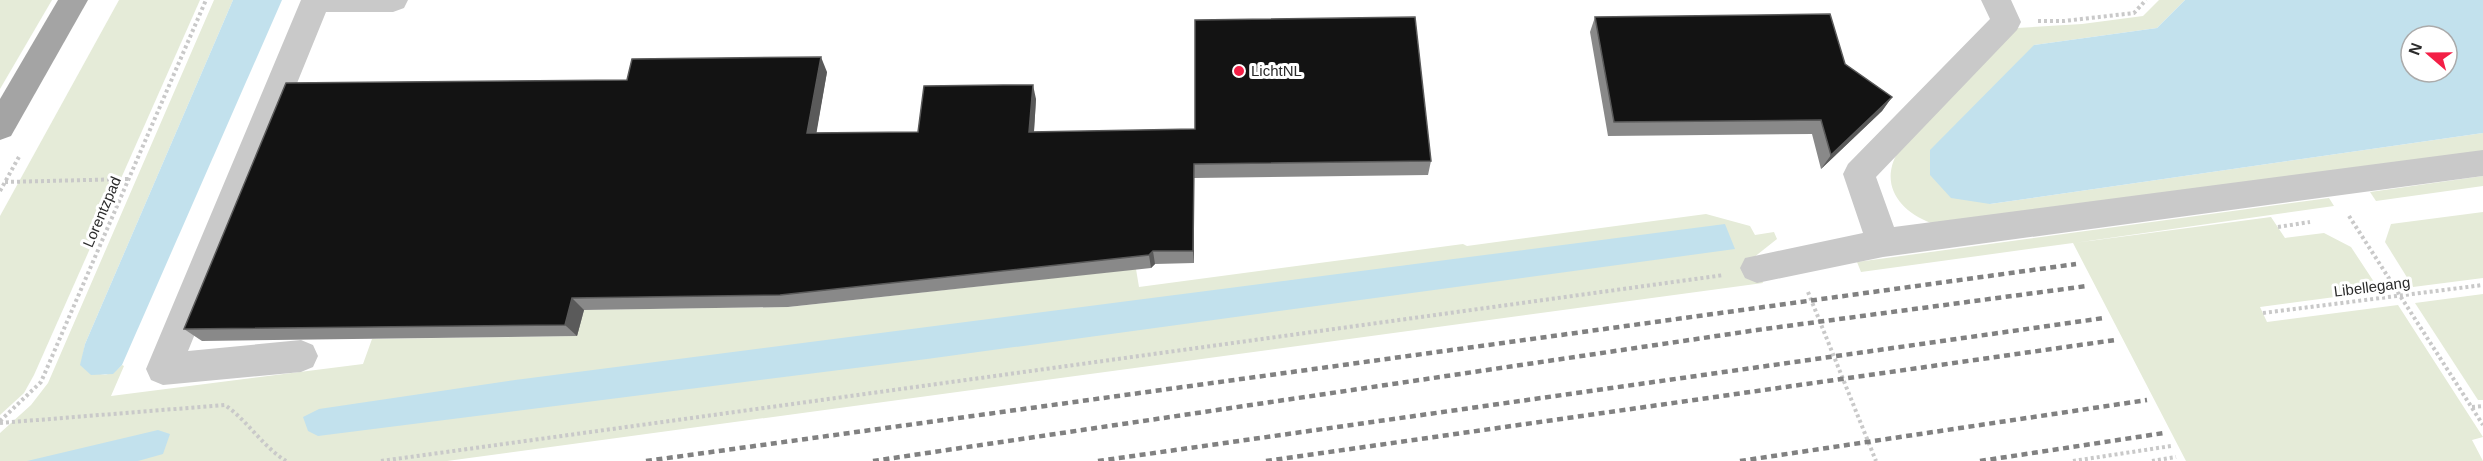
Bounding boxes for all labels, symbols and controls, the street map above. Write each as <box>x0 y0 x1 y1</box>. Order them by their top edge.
north arrow <box>2399 24 2459 84</box>
text: N <box>2405 41 2425 57</box>
place label: LichtNL <box>1251 62 1302 79</box>
marker: LichtNL <box>1232 64 1246 78</box>
street label: Lorentzpad <box>79 174 124 250</box>
street label: Libellegang <box>2333 273 2411 300</box>

